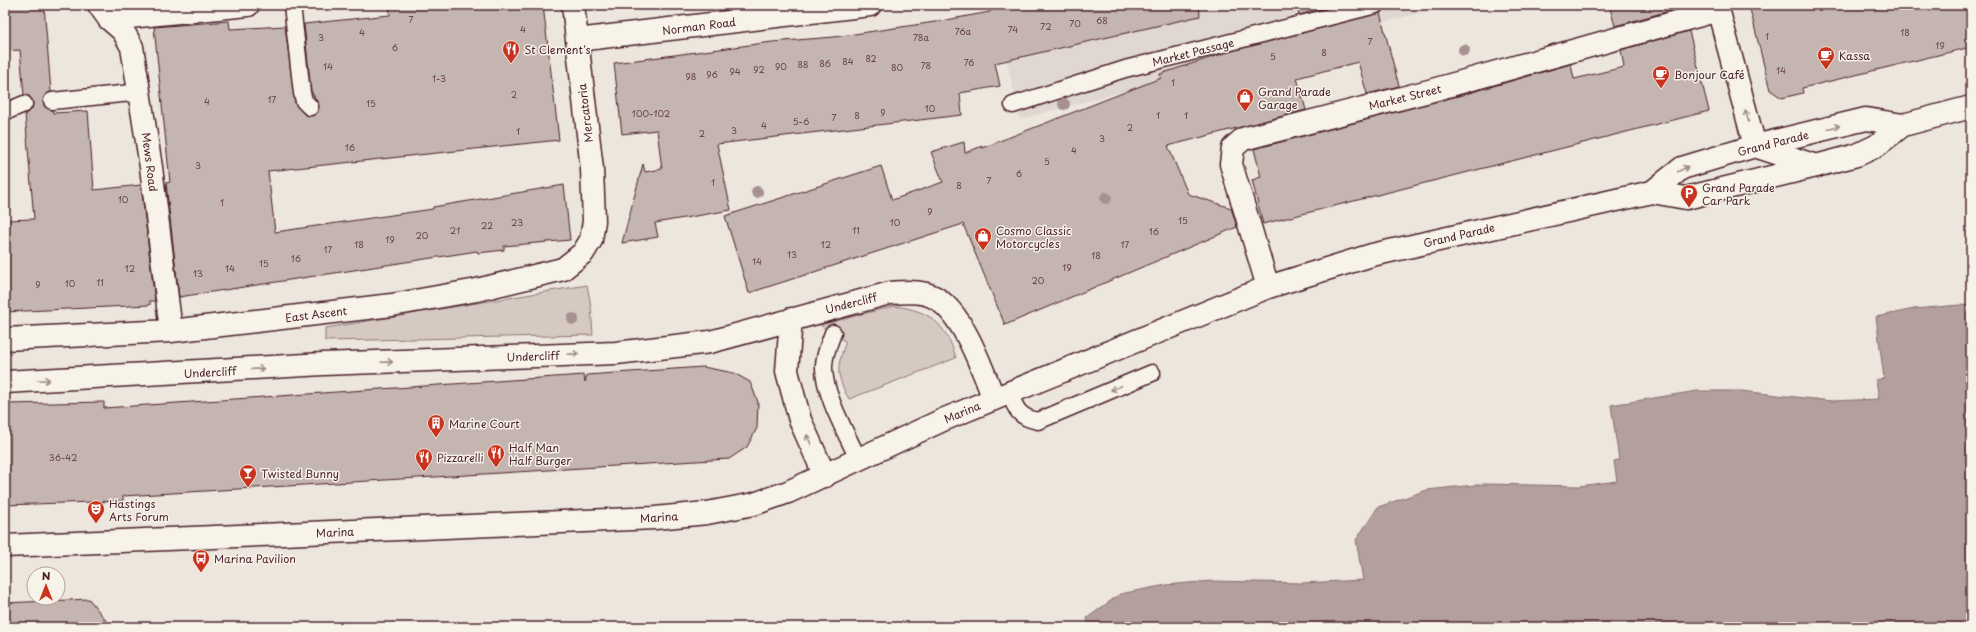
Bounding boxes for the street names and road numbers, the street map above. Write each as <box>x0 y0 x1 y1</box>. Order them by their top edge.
street label: Norman Road <box>661 13 737 39</box>
street label: Market Passage <box>1150 34 1236 70</box>
street label: Market Street <box>1367 80 1444 114</box>
street label: Mercatoria <box>573 82 597 143</box>
street label: Grand Parade <box>1736 126 1811 160</box>
street label: Mews Road <box>138 131 162 193</box>
street label: Grand Parade <box>1422 218 1497 251</box>
street label: Undercliff <box>823 288 880 318</box>
street label: East Ascent <box>284 302 348 326</box>
street label: Undercliff <box>506 347 561 365</box>
street label: Undercliff <box>183 362 238 382</box>
street label: Marina <box>941 397 983 427</box>
street label: Marina <box>639 507 679 527</box>
street label: Marina <box>316 523 354 541</box>

